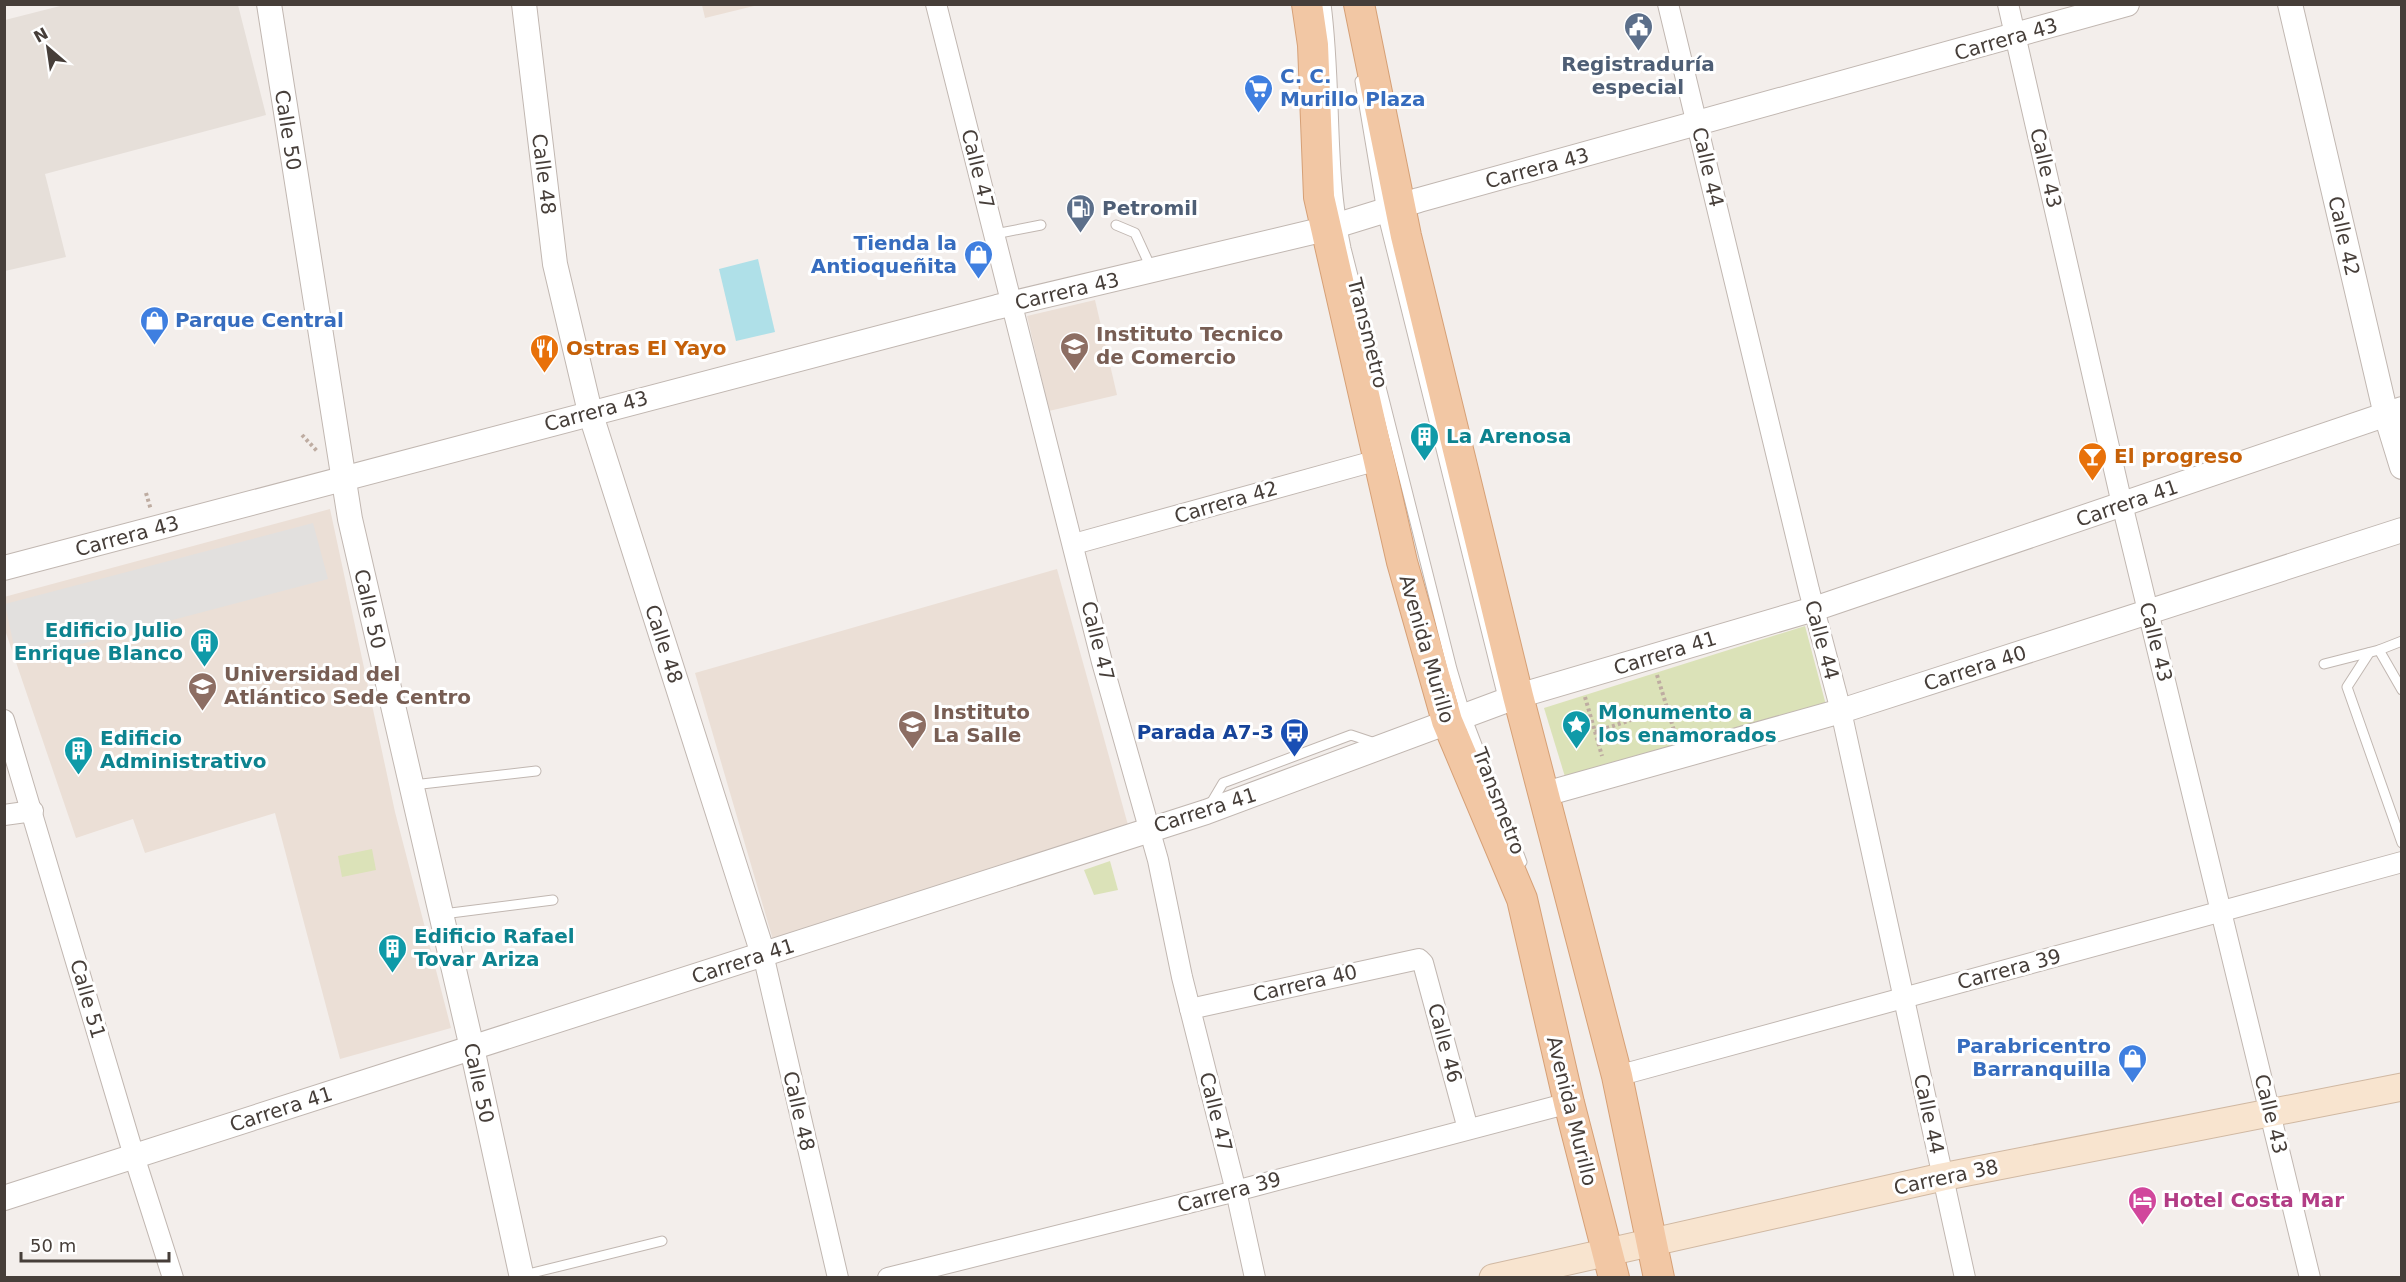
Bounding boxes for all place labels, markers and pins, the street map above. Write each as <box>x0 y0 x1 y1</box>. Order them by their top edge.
public building icon: Registraduría especial <box>1622 10 1654 52</box>
place label: Registraduría especial <box>1561 52 1715 99</box>
place label: C. C. Murillo Plaza <box>1280 64 1425 111</box>
supermarket icon: C. C. Murillo Plaza <box>1243 72 1275 114</box>
fuel station icon: Petromil <box>1065 192 1097 234</box>
place label: Petromil <box>1102 196 1198 220</box>
place label: Tienda la Antioqueñita <box>811 231 957 278</box>
shop icon: Tienda la Antioqueñita <box>962 238 994 280</box>
shop icon: Parque Central <box>138 304 170 346</box>
place label: Parque Central <box>175 308 344 332</box>
place label: Instituto Tecnico de Comercio <box>1096 322 1283 369</box>
school or university icon: Instituto Tecnico de Comercio <box>1059 330 1091 372</box>
restaurant icon: Ostras El Yayo <box>529 332 561 374</box>
place label: Ostras El Yayo <box>566 336 726 360</box>
building icon: La Arenosa <box>1409 420 1441 462</box>
place label: La Arenosa <box>1446 424 1572 448</box>
bar icon: El progreso <box>2077 440 2109 482</box>
place label: El progreso <box>2114 444 2243 468</box>
place label: Edificio Julio Enrique Blanco <box>14 618 183 665</box>
building icon: Edificio Julio Enrique Blanco <box>188 626 220 668</box>
place label: Universidad del Atlántico Sede Centro <box>224 662 471 709</box>
school or university icon: Universidad del Atlántico Sede Centro <box>187 670 219 712</box>
place label: Instituto La Salle <box>933 700 1030 747</box>
place label: Monumento a los enamorados <box>1598 700 1777 747</box>
school or university icon: Instituto La Salle <box>896 708 928 750</box>
place icon: Monumento a los enamorados <box>1561 708 1593 750</box>
bus stop icon: Parada A7-3 <box>1279 716 1311 758</box>
place label: Parada A7-3 <box>1137 720 1274 744</box>
place label: Edificio Administrativo <box>100 726 267 773</box>
building icon: Edificio Administrativo <box>63 734 95 776</box>
place label: Edificio Rafael Tovar Ariza <box>414 924 575 971</box>
building icon: Edificio Rafael Tovar Ariza <box>377 932 409 974</box>
place label: Parabricentro Barranquilla <box>1956 1034 2111 1081</box>
shop icon: Parabricentro Barranquilla <box>2116 1042 2148 1084</box>
hotel icon: Hotel Costa Mar <box>2126 1184 2158 1226</box>
place label: Hotel Costa Mar <box>2163 1188 2344 1212</box>

